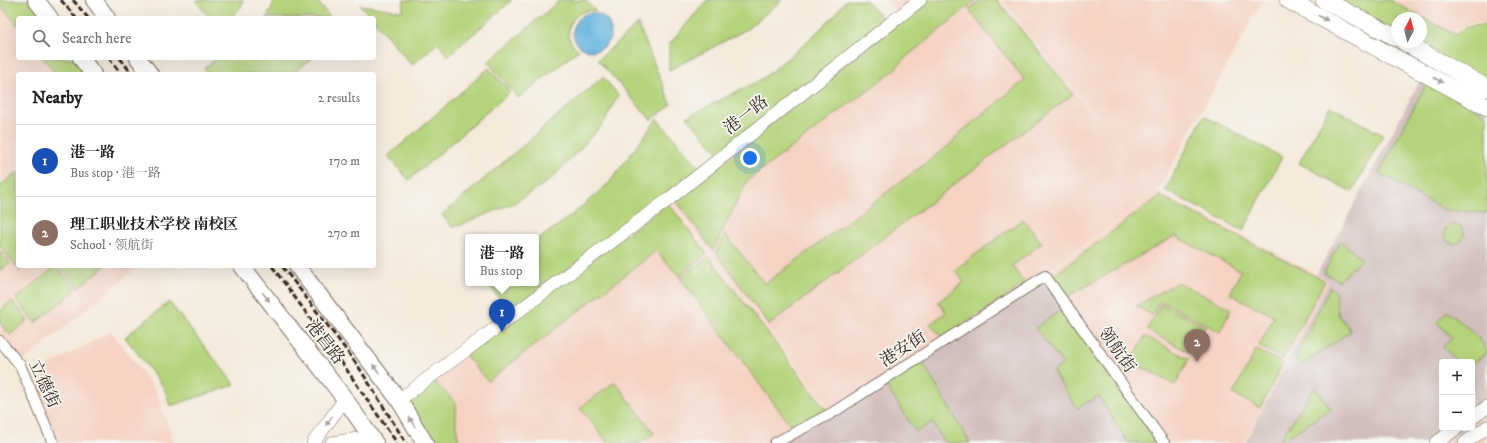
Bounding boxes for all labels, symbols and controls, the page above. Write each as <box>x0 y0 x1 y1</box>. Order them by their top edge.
north arrow <box>1391 12 1427 48</box>
one-way arrow <box>1317 15 1329 22</box>
search box <box>16 16 376 60</box>
icon: search <box>30 27 52 49</box>
text: Search here <box>62 29 131 48</box>
one-way arrow <box>1432 76 1443 83</box>
text: Nearby <box>32 87 82 109</box>
text: 2 results <box>318 90 360 106</box>
street label: 港一路 <box>719 91 773 139</box>
text: 港一路 <box>70 143 115 162</box>
your location <box>740 148 760 168</box>
text: 1 <box>43 153 47 169</box>
text: 170 m <box>329 153 360 169</box>
text: Bus stop · 港一路 <box>70 165 161 181</box>
text: 理工职业技术学校 南校区 <box>70 215 238 234</box>
text: 2 <box>42 225 48 241</box>
text: 270 m <box>328 225 360 241</box>
popup <box>465 234 539 286</box>
text: School · 领航街 <box>70 237 153 253</box>
text: 港一路 <box>479 244 525 263</box>
text: Bus stop <box>479 263 522 279</box>
one-way arrow <box>262 291 270 302</box>
pin: 1 <box>489 299 515 332</box>
street label: 港昌路 <box>301 315 349 369</box>
street label: 领航街 <box>1093 323 1141 377</box>
street label: 港安街 <box>876 326 930 372</box>
pin: 2 <box>1184 329 1210 362</box>
street label: 立德街 <box>23 356 65 412</box>
map controls <box>1439 359 1475 431</box>
button: + <box>1439 359 1475 395</box>
one-way arrow <box>371 364 380 375</box>
button: − <box>1439 395 1475 431</box>
one-way arrow <box>325 416 333 426</box>
one-way arrow <box>409 416 416 428</box>

